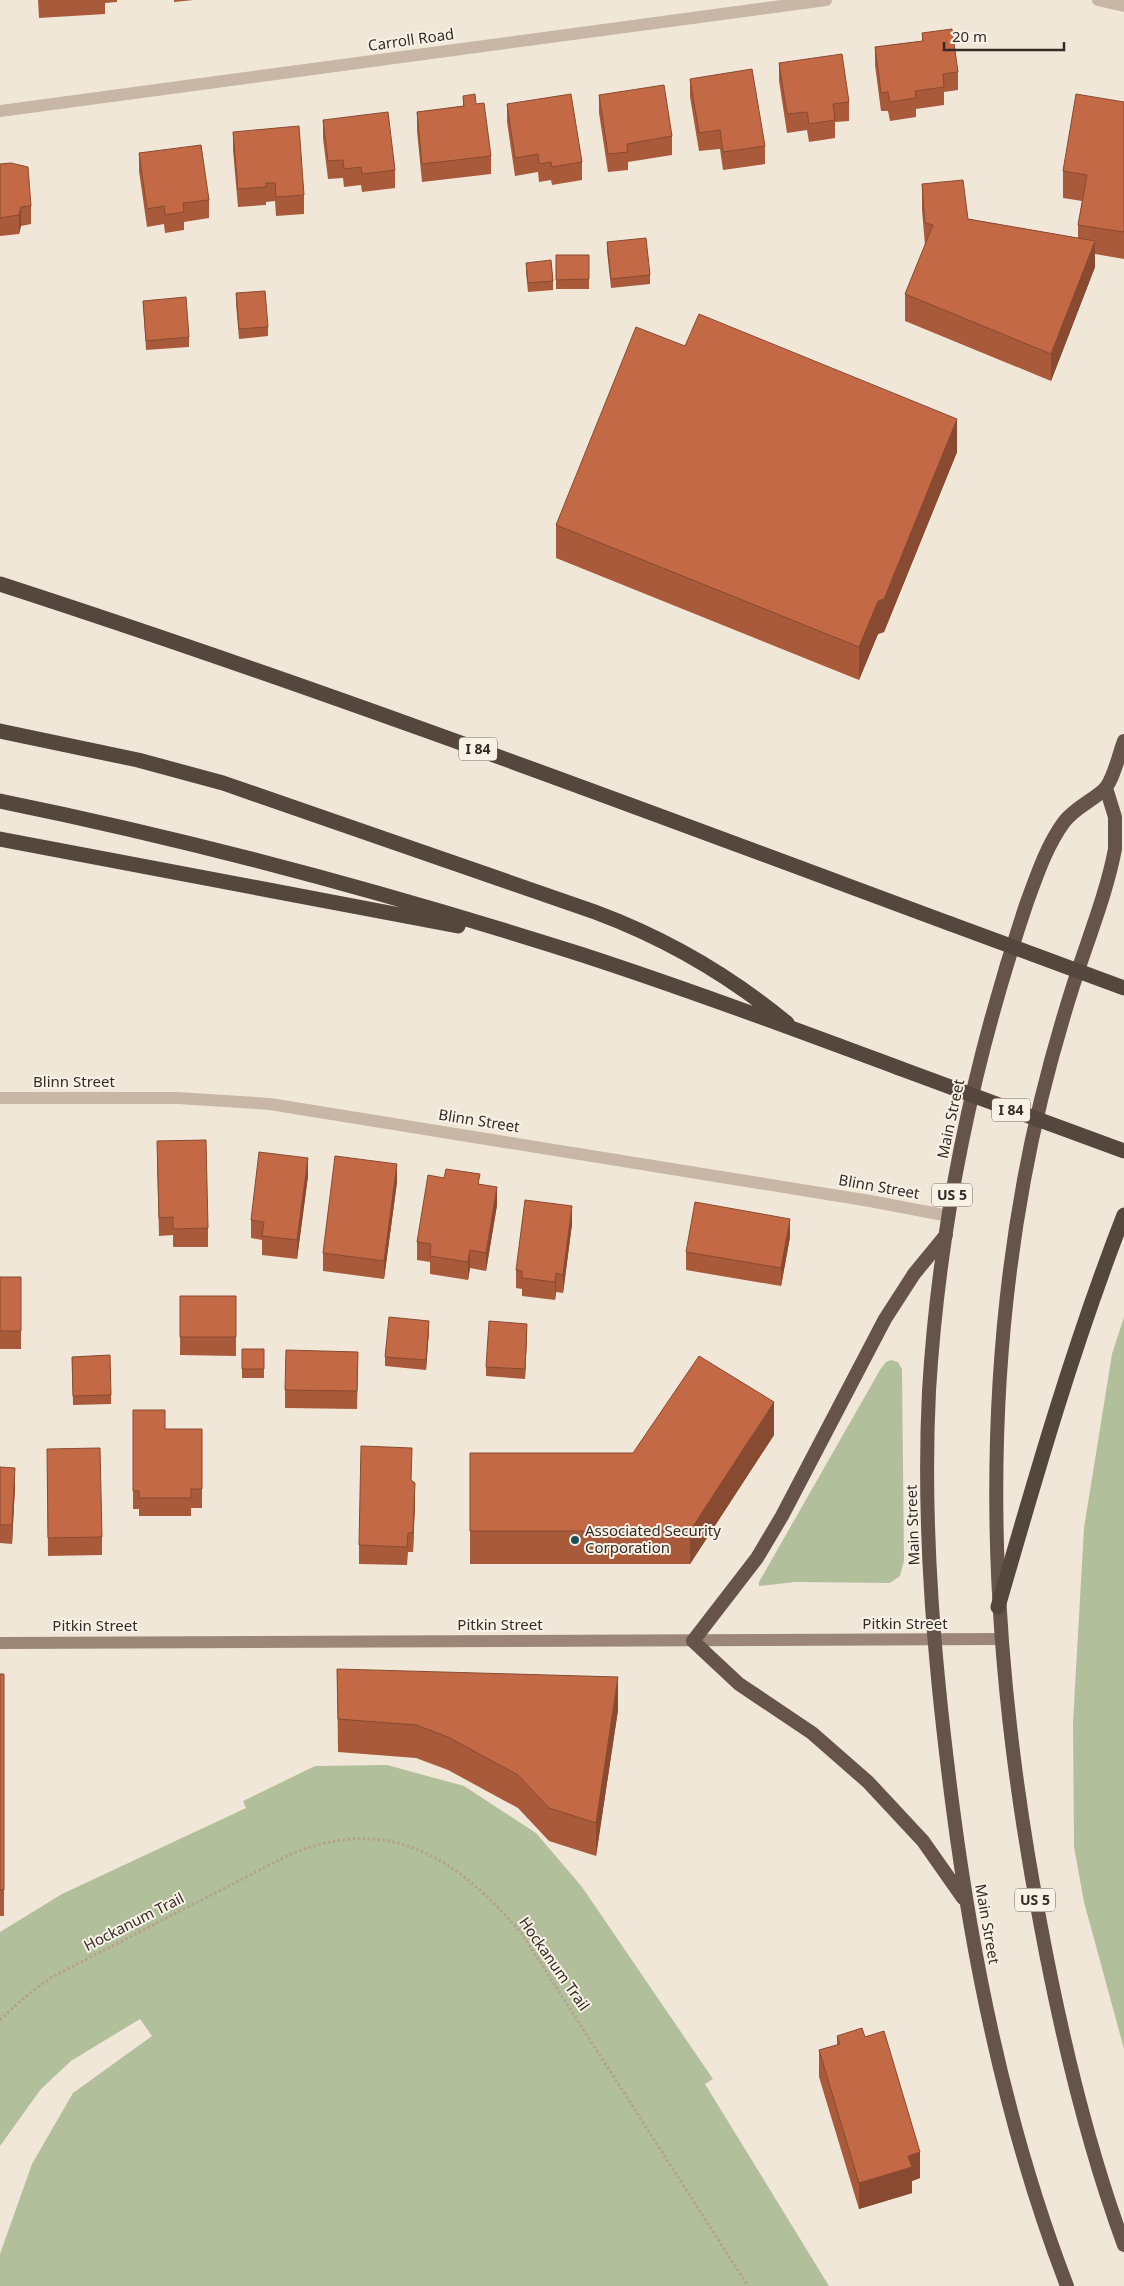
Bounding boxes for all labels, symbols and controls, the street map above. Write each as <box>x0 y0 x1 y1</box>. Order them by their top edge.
scale bar <box>944 20 1064 52</box>
street label: Carroll Road <box>367 23 455 55</box>
text: 20 m <box>952 26 987 46</box>
road number: I 84 <box>459 738 497 761</box>
street label: Blinn Street <box>33 1071 115 1091</box>
street label: Main Street <box>932 1077 968 1160</box>
road number: I 84 <box>992 1098 1030 1122</box>
street label: Blinn Street <box>437 1104 522 1136</box>
street label: Blinn Street <box>837 1169 922 1203</box>
road number: US 5 <box>932 1184 972 1206</box>
street label: Main Street <box>901 1484 923 1566</box>
place label: Associated Security Corporation <box>585 1520 721 1557</box>
marker: Associated Security Corporation <box>569 1534 581 1546</box>
street label: Pitkin Street <box>862 1613 948 1633</box>
street label: Pitkin Street <box>457 1614 543 1634</box>
street label: Pitkin Street <box>52 1615 138 1635</box>
street label: Main Street <box>971 1882 1005 1966</box>
street label: Hockanum Trail <box>80 1887 187 1955</box>
road number: US 5 <box>1015 1888 1055 1912</box>
street label: Hockanum Trail <box>515 1913 595 2014</box>

